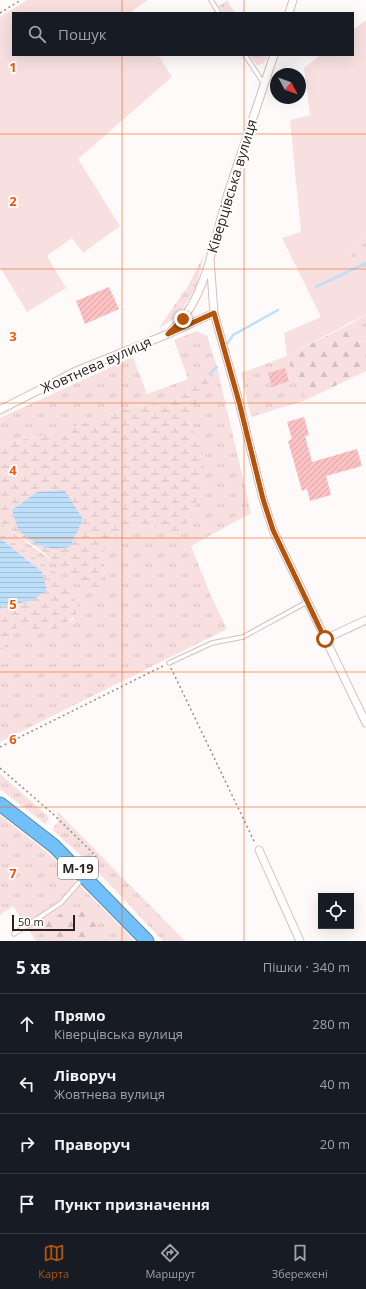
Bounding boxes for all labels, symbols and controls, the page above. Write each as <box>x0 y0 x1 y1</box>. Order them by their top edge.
search box <box>12 12 354 56</box>
icon: search <box>26 23 48 45</box>
text: Пошук <box>58 24 107 44</box>
text: 1 <box>9 58 17 76</box>
north arrow <box>270 68 306 104</box>
street label: Ківерцівська вулиця <box>202 117 261 255</box>
text: 2 <box>9 192 17 210</box>
route end <box>174 310 192 328</box>
text: 3 <box>9 327 17 345</box>
street label: Жовтнева вулиця <box>37 332 154 398</box>
text: 4 <box>9 461 17 479</box>
text: 5 <box>9 595 17 613</box>
route start <box>316 630 334 648</box>
text: 6 <box>9 730 17 748</box>
road number: М-19 <box>58 857 98 879</box>
text: 7 <box>9 864 17 882</box>
map controls <box>318 893 354 929</box>
button: locate <box>318 893 354 929</box>
scale bar <box>12 913 75 932</box>
text: 50 m <box>18 914 44 929</box>
text: 5 хв <box>16 956 51 979</box>
text: Пішки · 340 m <box>263 958 350 976</box>
text: Прямо <box>54 1005 106 1025</box>
icon: ahead <box>16 1013 38 1035</box>
text: 280 m <box>312 1015 350 1033</box>
text: Ківерцівська вулиця <box>54 1025 183 1043</box>
text: Ліворуч <box>54 1065 116 1085</box>
icon: left <box>16 1073 38 1095</box>
text: 40 m <box>320 1075 350 1093</box>
text: Жовтнева вулиця <box>54 1085 165 1103</box>
icon: right <box>16 1133 38 1155</box>
text: Праворуч <box>54 1134 130 1154</box>
text: 20 m <box>320 1135 350 1153</box>
icon: arrive <box>16 1193 38 1215</box>
text: Пункт призначення <box>54 1194 210 1214</box>
tab: Карта <box>38 1242 69 1281</box>
tab: Маршрут <box>145 1242 195 1281</box>
tab: Збережені <box>272 1242 328 1281</box>

